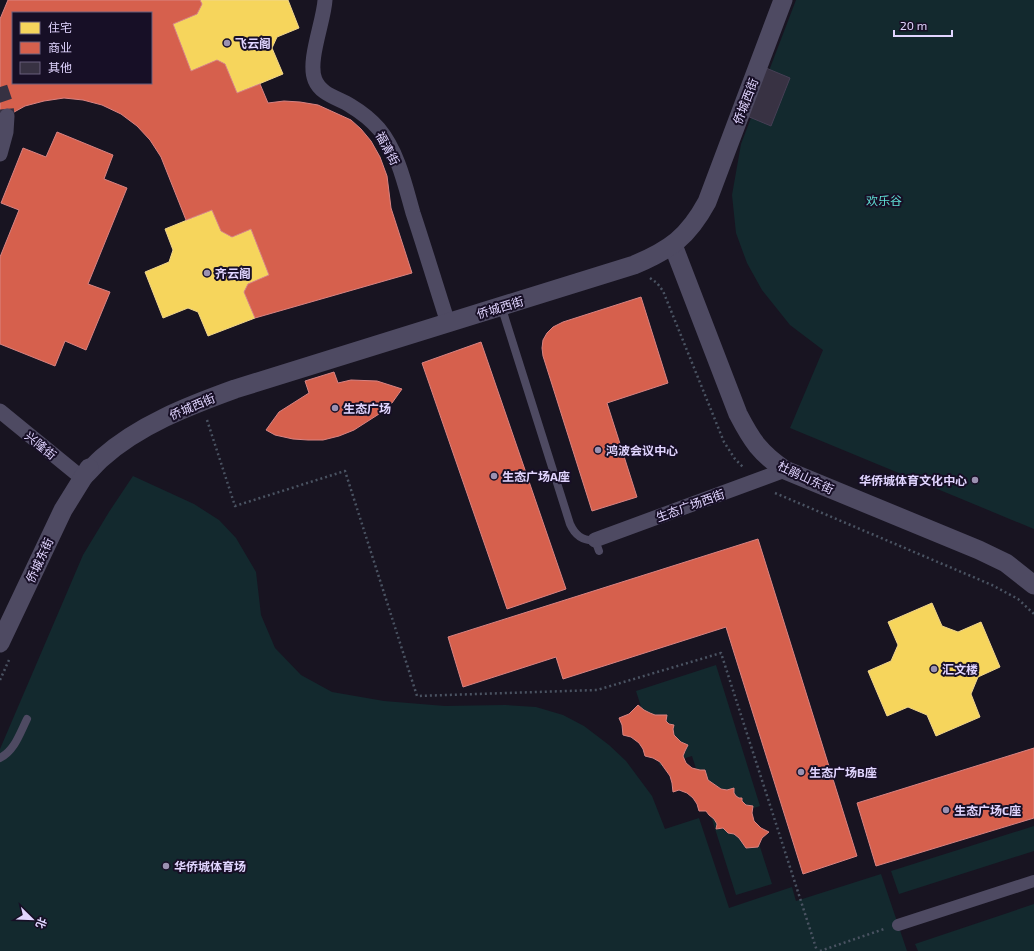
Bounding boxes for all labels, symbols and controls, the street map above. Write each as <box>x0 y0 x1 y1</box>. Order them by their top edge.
legend <box>12 12 152 84</box>
scale bar <box>894 12 952 38</box>
text: 20 m <box>900 18 927 32</box>
text: 住宅 <box>48 20 72 34</box>
place label: 飞云阁 <box>235 36 271 50</box>
marker: 飞云阁 <box>222 38 232 48</box>
text: 商业 <box>48 40 72 54</box>
text: 其他 <box>48 60 72 74</box>
street label: 侨城西街 <box>730 76 760 126</box>
street label: 福清街 <box>373 129 403 167</box>
park label: 欢乐谷 <box>866 193 902 207</box>
place label: 齐云阁 <box>215 266 251 280</box>
marker: 齐云阁 <box>202 268 212 278</box>
street label: 侨城西街 <box>475 293 525 321</box>
street label: 侨城西街 <box>167 390 217 422</box>
place label: 生态广场 <box>343 401 391 415</box>
marker: 生态广场 <box>330 403 340 413</box>
street label: 兴隆街 <box>23 428 59 462</box>
place label: 鸿波会议中心 <box>606 443 678 457</box>
marker: 鸿波会议中心 <box>593 445 603 455</box>
street label: 杜鹃山东街 <box>776 458 836 496</box>
place label: 生态广场A座 <box>502 469 570 483</box>
marker: 生态广场A座 <box>489 471 499 481</box>
place label: 华侨城体育文化中心 <box>859 473 967 487</box>
marker: 华侨城体育文化中心 <box>970 475 980 485</box>
street label: 生态广场西街 <box>654 486 726 524</box>
street label: 侨城东街 <box>23 535 55 585</box>
place label: 汇文楼 <box>942 662 978 676</box>
marker: 汇文楼 <box>929 664 939 674</box>
place label: 生态广场B座 <box>809 765 877 779</box>
marker: 生态广场B座 <box>796 767 806 777</box>
place label: 生态广场C座 <box>954 803 1021 817</box>
marker: 生态广场C座 <box>941 805 951 815</box>
place label: 华侨城体育场 <box>174 859 246 873</box>
marker: 华侨城体育场 <box>161 861 171 871</box>
north arrow <box>12 899 52 939</box>
text: 北 <box>34 916 50 931</box>

